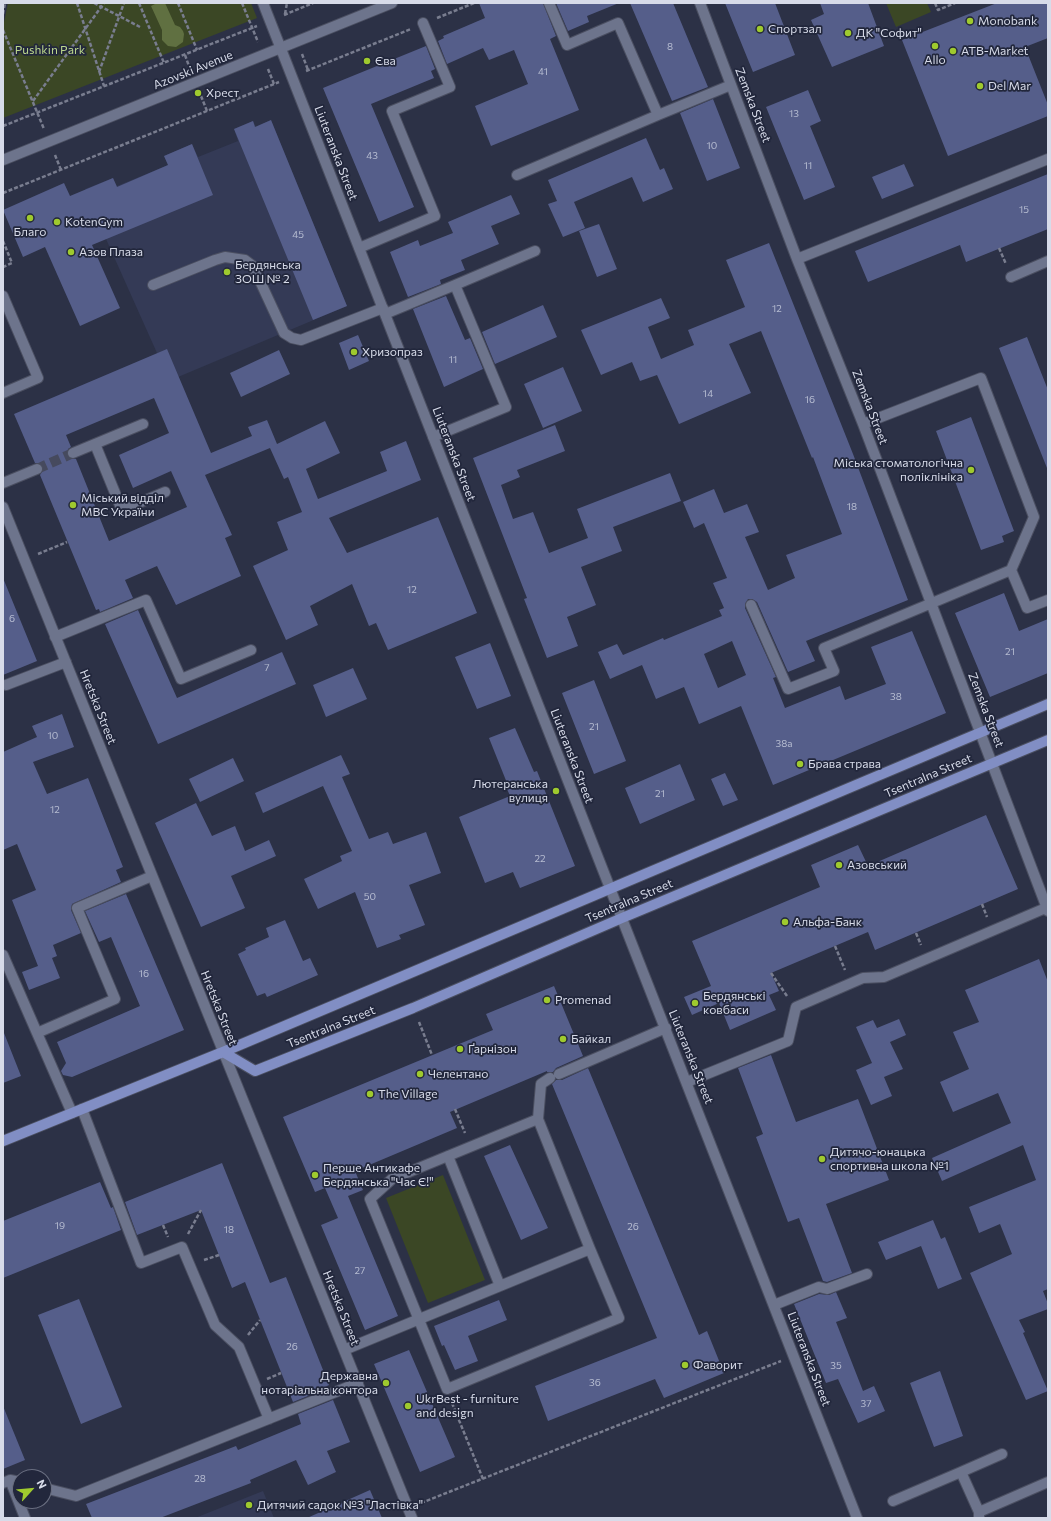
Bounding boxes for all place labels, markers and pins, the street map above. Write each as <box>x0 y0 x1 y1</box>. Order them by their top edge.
place label: Monobank <box>978 14 1037 28</box>
marker: Monobank <box>965 16 975 26</box>
place label: Спортзал <box>768 22 822 36</box>
marker: Спортзал <box>755 24 765 34</box>
place label: ДК "Софит" <box>856 26 922 40</box>
marker: ДК "Софит" <box>843 28 853 38</box>
marker: Allo <box>930 41 940 51</box>
place label: ATB-Market <box>961 44 1029 58</box>
marker: ATB-Market <box>948 46 958 56</box>
place label: Allo <box>924 53 946 67</box>
place label: Єва <box>375 54 396 68</box>
marker: Єва <box>362 56 372 66</box>
place label: Del Mar <box>988 79 1031 93</box>
marker: Del Mar <box>975 81 985 91</box>
place label: Хрест <box>206 86 239 100</box>
marker: Хрест <box>193 88 203 98</box>
marker: Благо <box>25 213 35 223</box>
place label: KotenGym <box>65 215 123 229</box>
marker: KotenGym <box>52 217 62 227</box>
place label: Благо <box>13 225 47 239</box>
place label: Азов Плаза <box>79 245 143 259</box>
marker: Азов Плаза <box>66 247 76 257</box>
place label: Бердянська ЗОШ № 2 <box>235 258 301 286</box>
marker: Бердянська ЗОШ № 2 <box>222 267 232 277</box>
place label: Хризопраз <box>362 345 423 359</box>
marker: Хризопраз <box>349 347 359 357</box>
place label: Міська стоматологічна поліклініка <box>833 456 963 484</box>
marker: Міська стоматологічна поліклініка <box>966 465 976 475</box>
place label: Міський відділ МВС України <box>81 491 164 519</box>
marker: Міський відділ МВС України <box>68 500 78 510</box>
place label: Брава страва <box>808 757 881 771</box>
marker: Брава страва <box>795 759 805 769</box>
place label: Лютеранська вулиця <box>473 777 548 805</box>
marker: Лютеранська вулиця <box>551 786 561 796</box>
place label: Азовський <box>847 858 907 872</box>
marker: Азовський <box>834 860 844 870</box>
place label: Альфа-Банк <box>793 915 862 929</box>
marker: Альфа-Банк <box>780 917 790 927</box>
place label: Бердянські ковбаси <box>703 989 766 1017</box>
place label: Promenad <box>555 993 611 1007</box>
marker: Promenad <box>542 995 552 1005</box>
marker: Бердянські ковбаси <box>690 998 700 1008</box>
place label: Байкал <box>571 1032 611 1046</box>
marker: Байкал <box>558 1034 568 1044</box>
place label: Ґарнізон <box>468 1042 517 1056</box>
marker: Ґарнізон <box>455 1044 465 1054</box>
place label: Челентано <box>428 1067 488 1081</box>
marker: Челентано <box>415 1069 425 1079</box>
place label: The Village <box>378 1087 438 1101</box>
marker: The Village <box>365 1089 375 1099</box>
place label: Дитячо-юнацька спортивна школа №1 <box>830 1145 949 1173</box>
marker: Дитячо-юнацька спортивна школа №1 <box>817 1154 827 1164</box>
place label: Перше Антикафе Бердянська "Час Є!" <box>323 1161 434 1189</box>
marker: Перше Антикафе Бердянська "Час Є!" <box>310 1170 320 1180</box>
place label: Фаворит <box>693 1358 743 1372</box>
marker: Фаворит <box>680 1360 690 1370</box>
place label: Державна нотаріальна контора <box>261 1369 378 1397</box>
marker: Державна нотаріальна контора <box>381 1378 391 1388</box>
place label: UkrBest - furniture and design <box>416 1392 519 1420</box>
marker: UkrBest - furniture and design <box>403 1401 413 1411</box>
place label: Дитячий садок №3 "Ластівка" <box>257 1498 423 1512</box>
marker: Дитячий садок №3 "Ластівка" <box>244 1500 254 1510</box>

